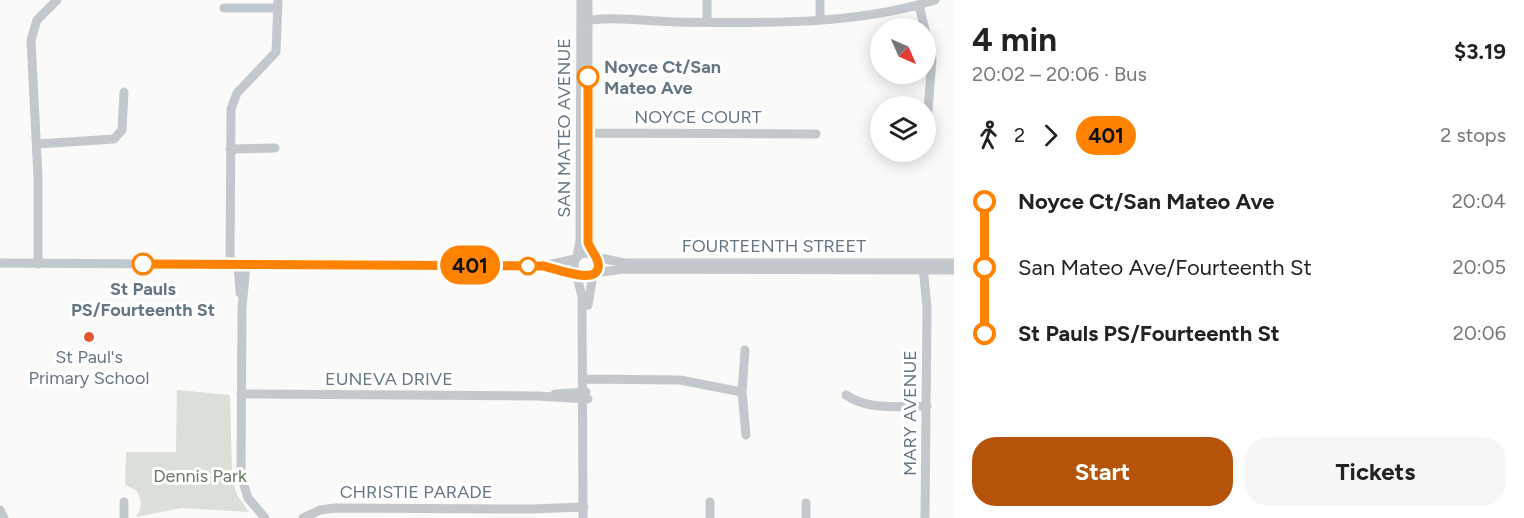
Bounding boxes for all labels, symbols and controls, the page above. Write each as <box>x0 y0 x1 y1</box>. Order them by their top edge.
north arrow <box>870 18 936 84</box>
map controls <box>870 18 936 162</box>
text: 4 min <box>972 20 1057 59</box>
street label: SAN MATEO AVENUE <box>553 38 575 218</box>
text: $3.19 <box>1454 38 1506 65</box>
place label: Noyce Ct/San Mateo Ave <box>604 56 721 99</box>
text: 20:02 – 20:06 · Bus <box>972 62 1147 86</box>
marker: Noyce Ct/San Mateo Ave <box>577 66 599 88</box>
button: layers <box>870 96 936 162</box>
street label: NOYCE COURT <box>634 106 762 128</box>
icon: walk <box>972 119 1005 152</box>
icon: forward <box>1034 119 1067 152</box>
text: 2 <box>1014 123 1025 147</box>
text: 401 <box>1088 123 1124 148</box>
text: 2 stops <box>1440 123 1506 147</box>
text: Noyce Ct/San Mateo Ave <box>1018 188 1274 215</box>
text: 20:04 <box>1452 189 1506 213</box>
street label: FOURTEENTH STREET <box>682 235 866 257</box>
line badge: 401 <box>436 246 504 284</box>
marker: St Pauls PS/Fourteenth St <box>132 253 154 275</box>
text: 401 <box>452 253 488 278</box>
text: San Mateo Ave/Fourteenth St <box>1018 254 1312 281</box>
text: 20:05 <box>1453 255 1506 279</box>
unlabelled marker <box>519 257 537 275</box>
place label: St Pauls PS/Fourteenth St <box>71 278 215 321</box>
text: St Pauls PS/Fourteenth St <box>1018 320 1280 347</box>
text: 20:06 <box>1453 321 1506 345</box>
marker: St Paul's Primary School <box>82 330 96 344</box>
place label: St Paul's Primary School <box>29 346 149 389</box>
street label: MARY AVENUE <box>899 350 921 476</box>
street label: EUNEVA DRIVE <box>325 368 453 390</box>
button: Start <box>972 437 1233 506</box>
button: Tickets <box>1245 437 1506 506</box>
park label: Dennis Park <box>153 465 247 487</box>
street label: CHRISTIE PARADE <box>340 481 492 503</box>

